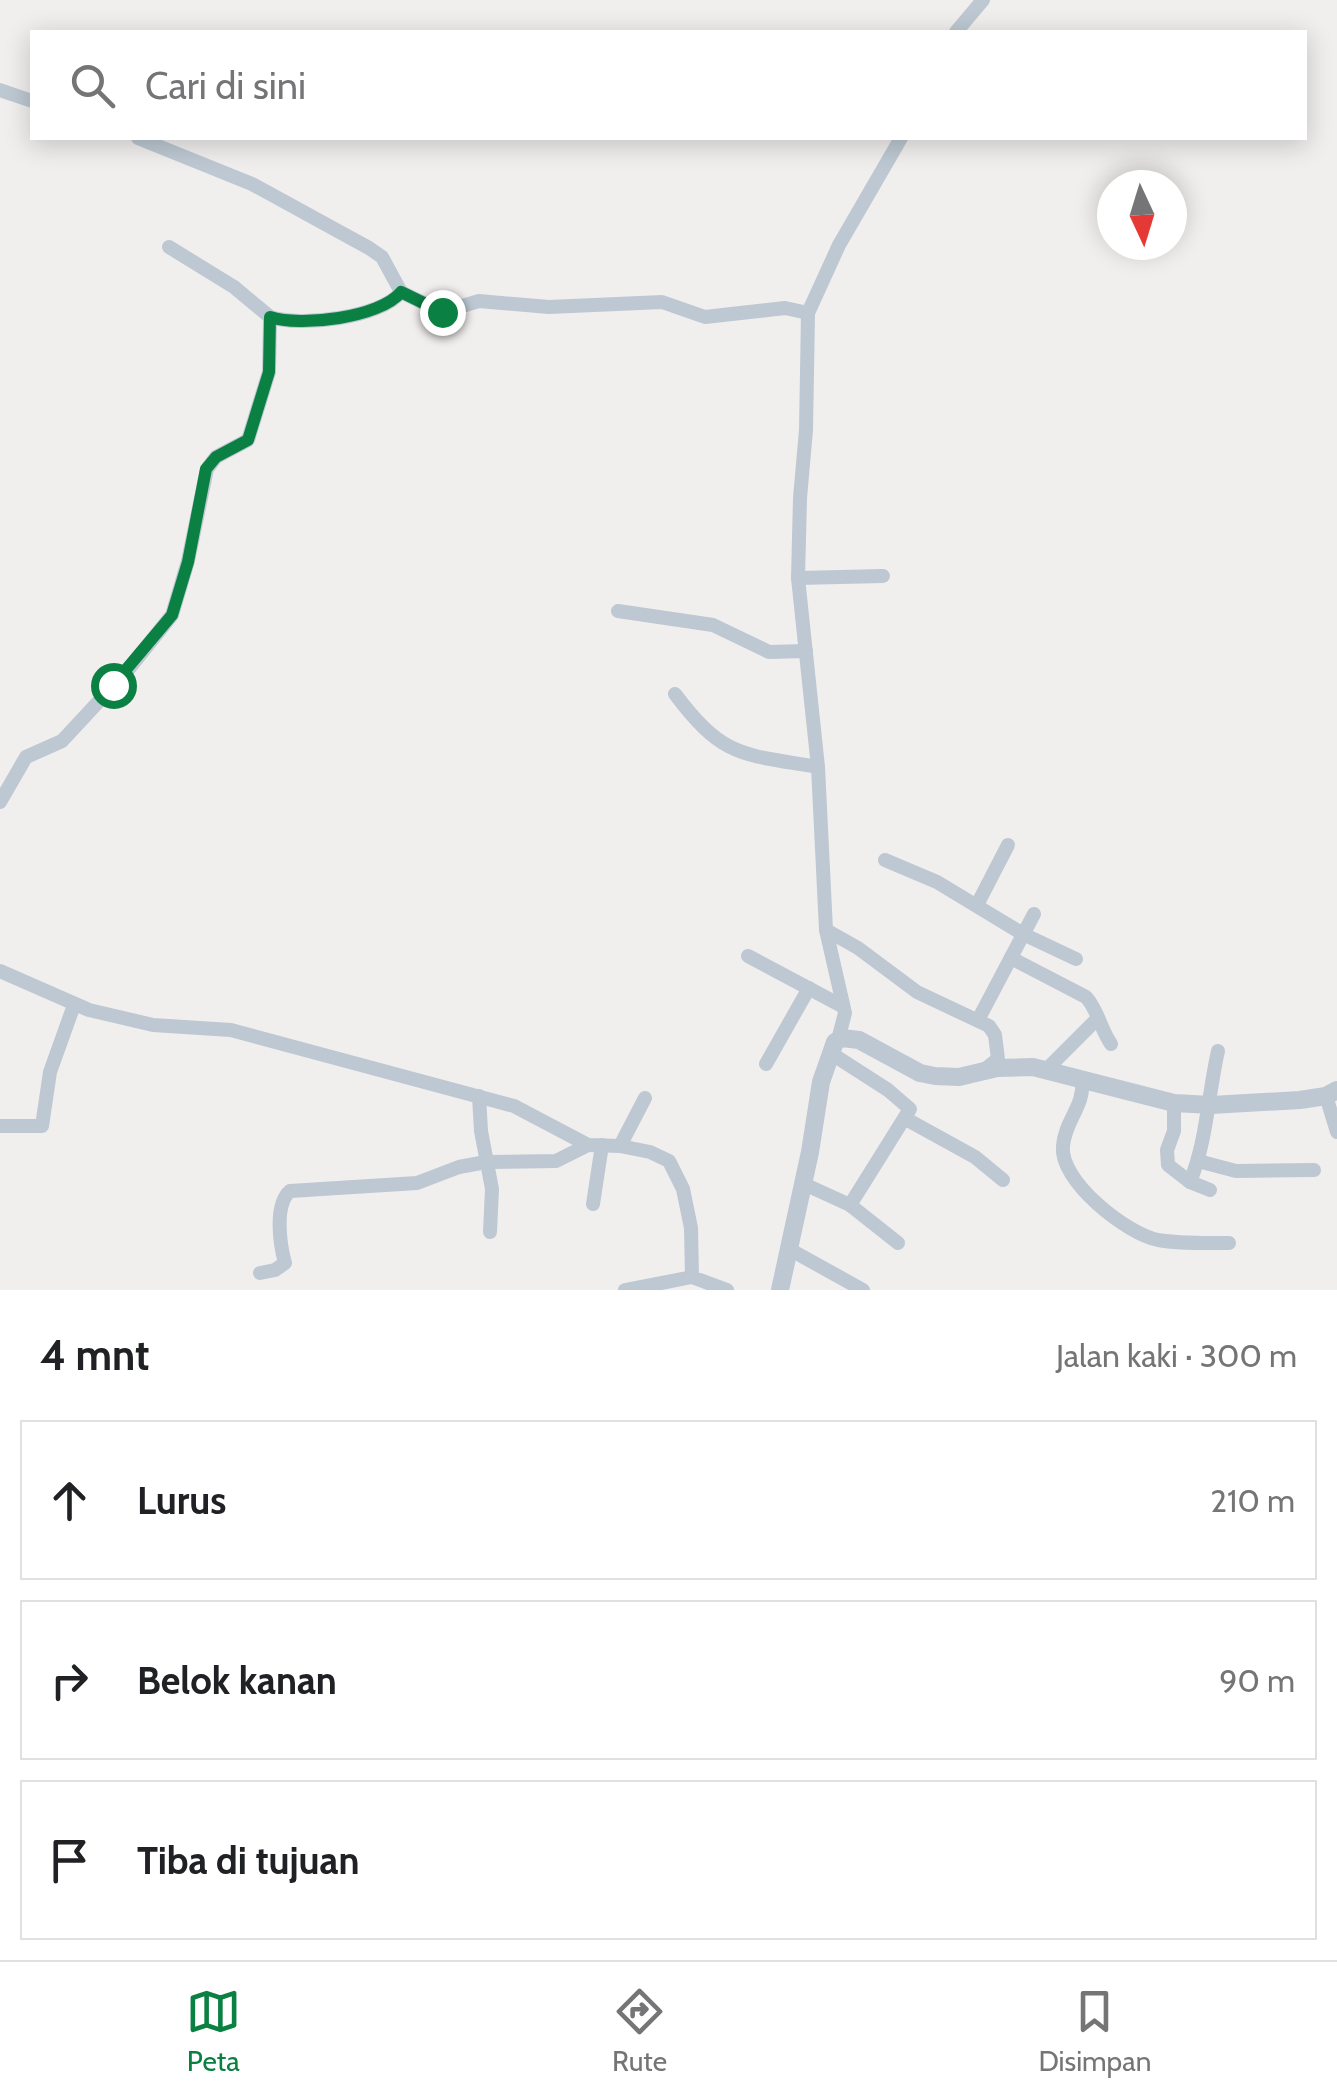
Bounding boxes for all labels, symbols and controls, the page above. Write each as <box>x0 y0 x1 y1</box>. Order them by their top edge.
search box <box>30 30 1307 140</box>
icon: search <box>65 58 120 113</box>
text: Cari di sini <box>145 62 306 109</box>
north arrow <box>1097 170 1187 260</box>
route end <box>420 290 466 336</box>
route start <box>91 663 137 709</box>
text: 4 mnt <box>40 1329 149 1381</box>
text: Jalan kaki · 300 m <box>1056 1336 1297 1375</box>
icon: ahead <box>42 1473 97 1528</box>
text: Lurus <box>137 1477 226 1524</box>
text: 210 m <box>1210 1481 1295 1520</box>
icon: right <box>42 1653 97 1708</box>
text: Belok kanan <box>137 1657 337 1704</box>
text: 90 m <box>1219 1661 1295 1700</box>
icon: arrive <box>42 1833 97 1888</box>
text: Tiba di tujuan <box>137 1837 359 1884</box>
tab: Peta <box>186 1984 241 2078</box>
tab: Rute <box>612 1984 667 2078</box>
tab: Disimpan <box>1038 1984 1151 2078</box>

